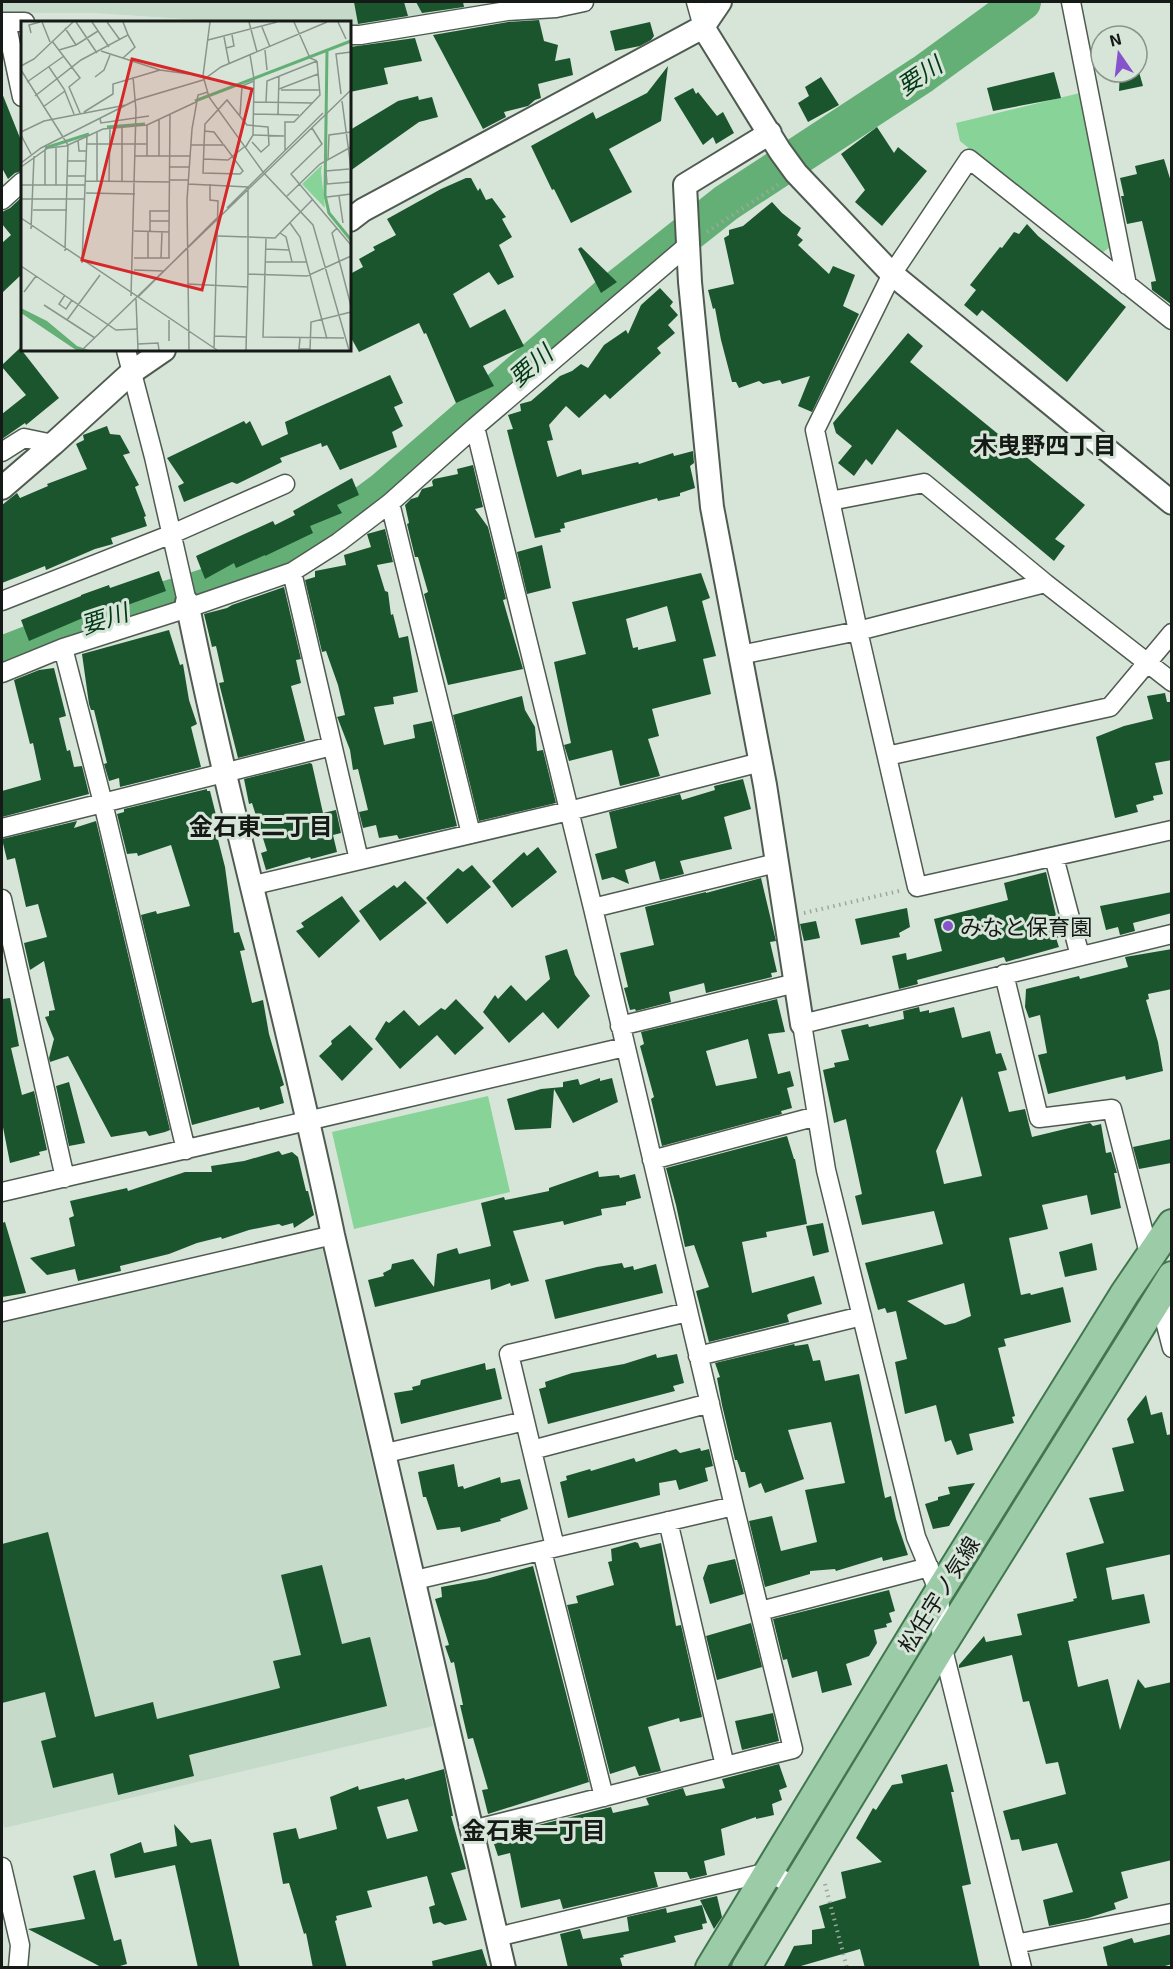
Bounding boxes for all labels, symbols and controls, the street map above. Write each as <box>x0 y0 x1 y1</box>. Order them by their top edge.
inset map <box>21 21 351 351</box>
north arrow <box>1089 24 1149 84</box>
text: N <box>1107 28 1123 50</box>
water label: 要川 <box>891 48 949 100</box>
water label: 要川 <box>502 336 560 392</box>
district label: 木曳野四丁目 <box>973 430 1117 459</box>
water label: 要川 <box>77 596 134 639</box>
district label: 金石東二丁目 <box>189 811 333 840</box>
place label: みなと保育園 <box>960 913 1092 939</box>
marker: みなと保育園 <box>941 919 955 933</box>
street label: 松任宇ノ気線 <box>892 1531 984 1657</box>
district label: 金石東一丁目 <box>462 1815 606 1844</box>

